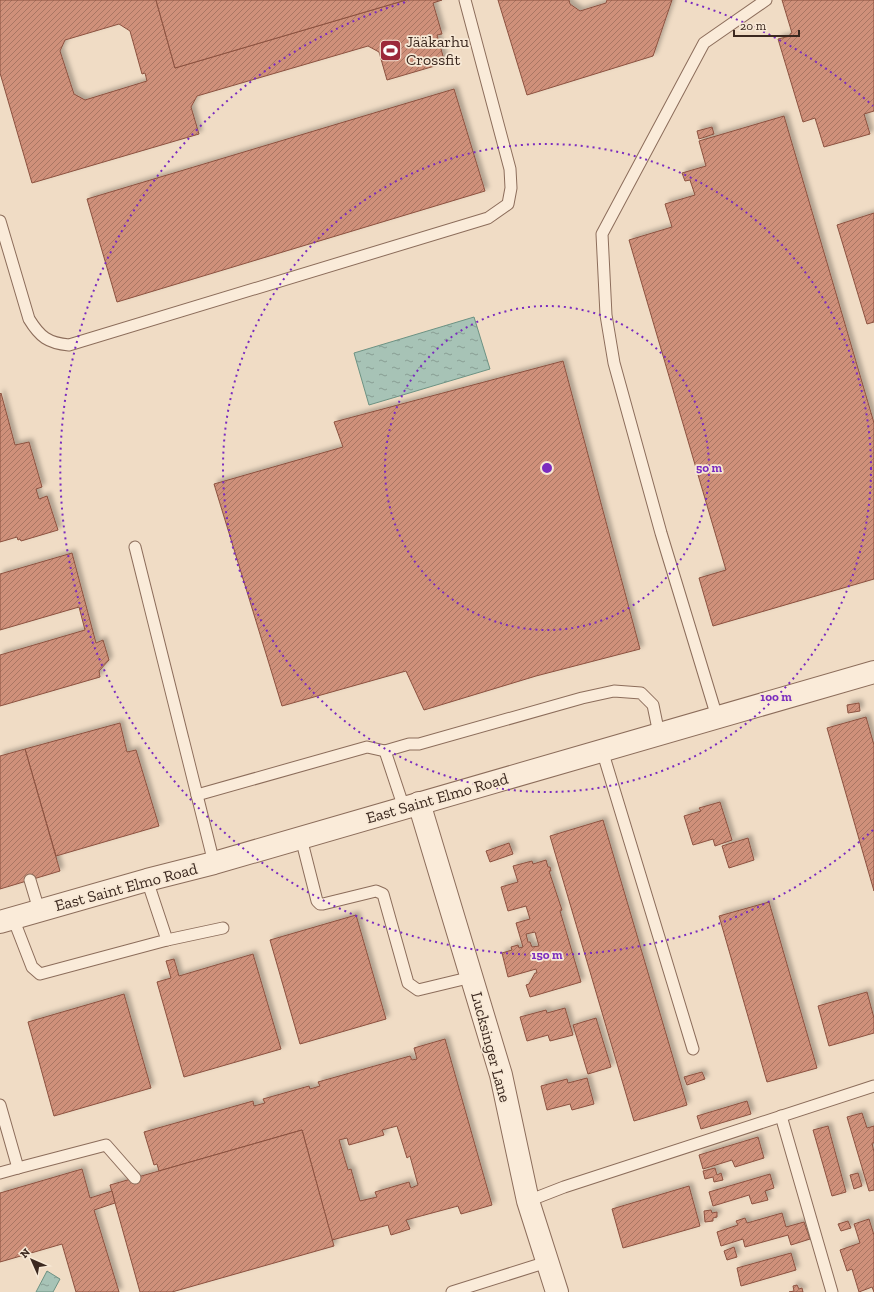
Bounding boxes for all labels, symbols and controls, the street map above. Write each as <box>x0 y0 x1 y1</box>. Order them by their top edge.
scale bar <box>734 12 799 38</box>
text: 20 m <box>740 19 767 33</box>
place label: Jääkarhu Crossfit <box>406 32 469 69</box>
sports icon: Jääkarhu Crossfit <box>377 37 403 63</box>
centre of rings <box>540 461 554 475</box>
text: 50 m <box>696 461 722 475</box>
text: 100 m <box>760 690 792 704</box>
street label: East Saint Elmo Road <box>364 769 510 827</box>
street label: East Saint Elmo Road <box>53 859 200 915</box>
text: 150 m <box>532 948 563 962</box>
street label: Lucksinger Lane <box>467 990 515 1104</box>
north arrow <box>12 1240 52 1280</box>
text: N <box>18 1245 33 1261</box>

